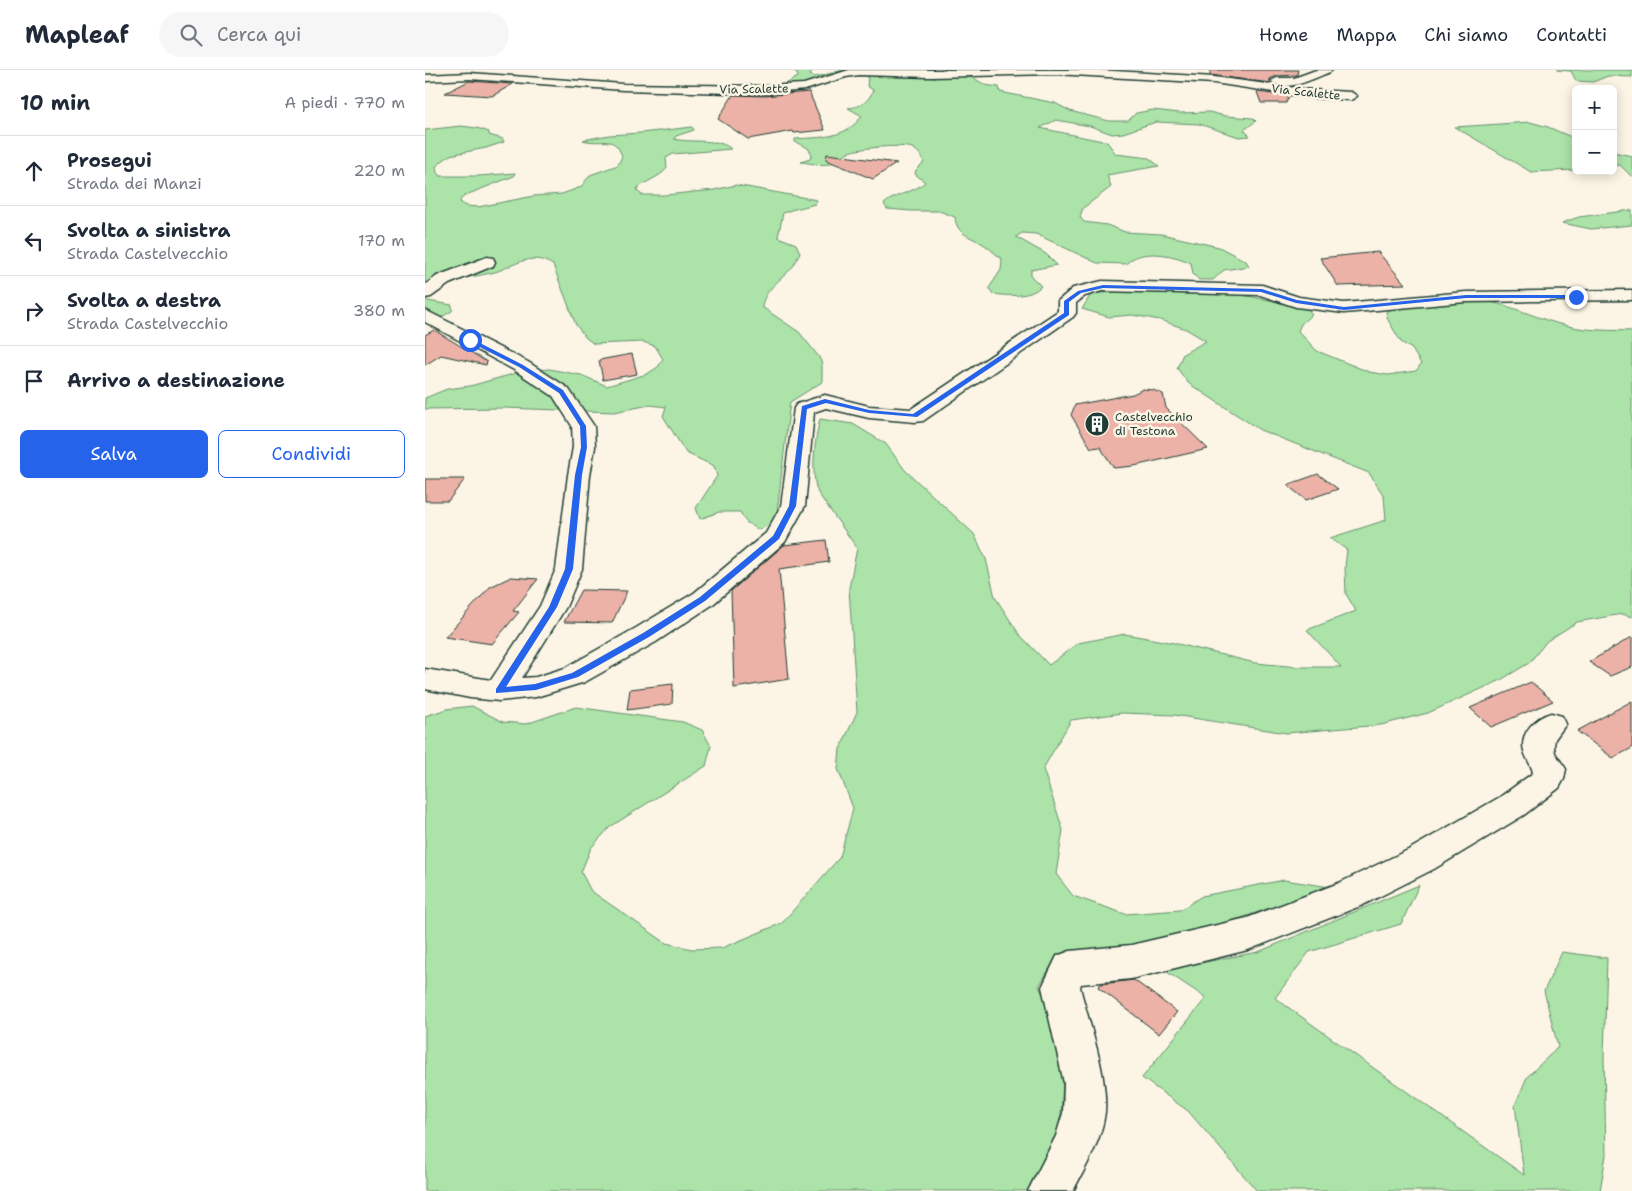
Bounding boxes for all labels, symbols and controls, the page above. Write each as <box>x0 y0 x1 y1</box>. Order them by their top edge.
search box <box>159 12 509 57</box>
text: Mapleaf <box>25 19 129 51</box>
icon: search <box>177 21 205 49</box>
text: Cerca qui <box>217 22 301 47</box>
text: Home <box>1259 23 1308 47</box>
text: Mappa <box>1336 23 1396 47</box>
text: Chi siamo <box>1424 23 1508 47</box>
text: Contatti <box>1536 23 1607 47</box>
street label: Via Scalette <box>719 80 789 98</box>
street label: Via Scalette <box>1271 80 1342 104</box>
map controls <box>1572 85 1617 175</box>
button: + <box>1572 85 1617 130</box>
text: 10 min <box>20 89 90 117</box>
text: A piedi · 770 m <box>284 92 405 113</box>
button: − <box>1572 130 1617 175</box>
text: Prosegui <box>67 148 152 173</box>
icon: ahead <box>20 157 48 185</box>
text: 220 m <box>353 160 405 181</box>
text: Strada dei Manzi <box>67 173 202 194</box>
text: Svolta a sinistra <box>67 218 230 243</box>
icon: left <box>20 227 48 255</box>
text: 170 m <box>358 230 405 251</box>
text: Strada Castelvecchio <box>67 243 228 264</box>
route end <box>1565 286 1588 309</box>
text: Svolta a destra <box>67 288 221 313</box>
icon: right <box>20 297 48 325</box>
text: 380 m <box>353 300 405 321</box>
text: Strada Castelvecchio <box>67 313 228 334</box>
route start <box>459 329 482 352</box>
icon: arrive <box>20 367 48 395</box>
text: Arrivo a destinazione <box>67 368 285 393</box>
place label: Castelvecchio di Testona <box>1115 409 1193 439</box>
building icon: Castelvecchio di Testona <box>1084 411 1110 437</box>
button: Salva <box>20 430 208 478</box>
button: Condividi <box>218 430 405 478</box>

